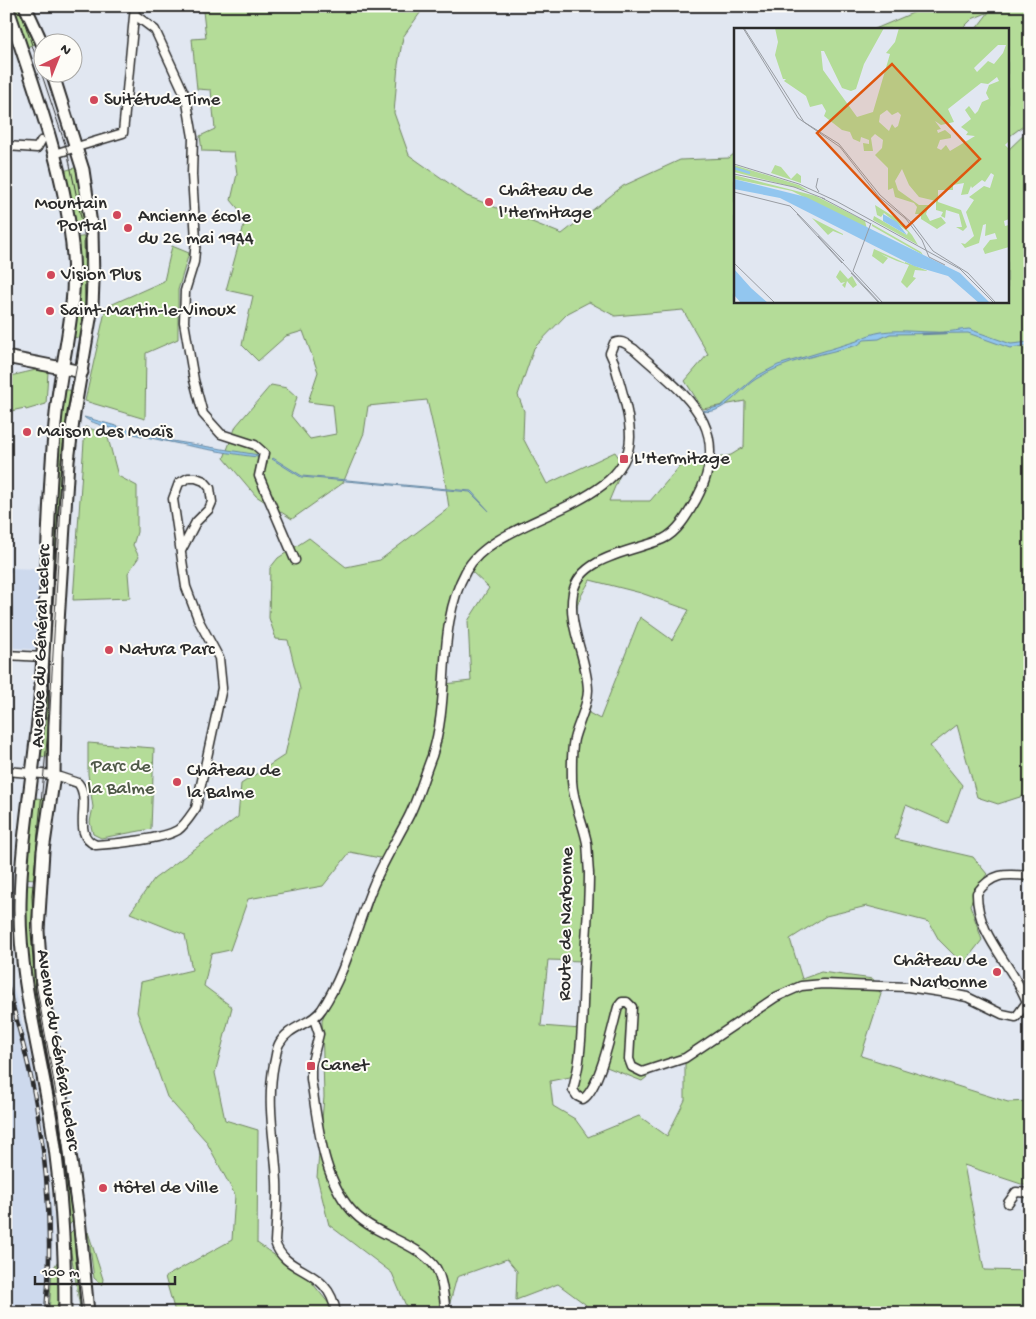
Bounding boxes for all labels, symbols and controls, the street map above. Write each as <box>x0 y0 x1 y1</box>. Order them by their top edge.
inset map <box>734 28 1008 302</box>
north arrow <box>32 32 82 82</box>
text: N <box>56 41 74 60</box>
place label: Suitétude Time <box>104 89 220 112</box>
marker: Suitétude Time <box>88 94 100 106</box>
place label: Château de l'Hermitage <box>499 180 593 225</box>
place label: Mountain Portal <box>35 193 107 238</box>
marker: Château de l'Hermitage <box>483 196 495 208</box>
place label: Ancienne école du 26 mai 1944 <box>138 206 254 251</box>
marker: Mountain Portal <box>111 209 123 221</box>
marker: Ancienne école du 26 mai 1944 <box>122 222 134 234</box>
place label: Vision Plus <box>60 264 142 287</box>
marker: Vision Plus <box>45 269 57 281</box>
place label: Saint-Martin-le-Vinoux <box>60 300 236 323</box>
marker: Saint-Martin-le-Vinoux <box>44 305 56 317</box>
place label: Maison des Moaïs <box>37 421 173 444</box>
marker: Maison des Moaïs <box>21 426 33 438</box>
place label: L'Hermitage <box>634 448 730 471</box>
marker: L'Hermitage <box>618 453 630 465</box>
street label: Avenue du Général Leclerc <box>27 544 57 748</box>
place label: Natura Parc <box>119 639 215 662</box>
marker: Natura Parc <box>103 644 115 656</box>
park label: Parc de la Balme <box>88 756 155 801</box>
place label: Château de la Balme <box>187 760 281 805</box>
marker: Château de la Balme <box>171 776 183 788</box>
street label: Route de Narbonne <box>554 847 580 1001</box>
street label: Avenue du Général Leclerc <box>30 948 84 1153</box>
place label: Château de Narbonne <box>893 950 987 995</box>
marker: Château de Narbonne <box>991 966 1003 978</box>
place label: Canet <box>321 1055 371 1078</box>
marker: Canet <box>305 1060 317 1072</box>
place label: Hôtel de Ville <box>113 1177 218 1200</box>
marker: Hôtel de Ville <box>97 1182 109 1194</box>
scale bar <box>35 1254 175 1286</box>
text: 100 m <box>41 1264 80 1282</box>

